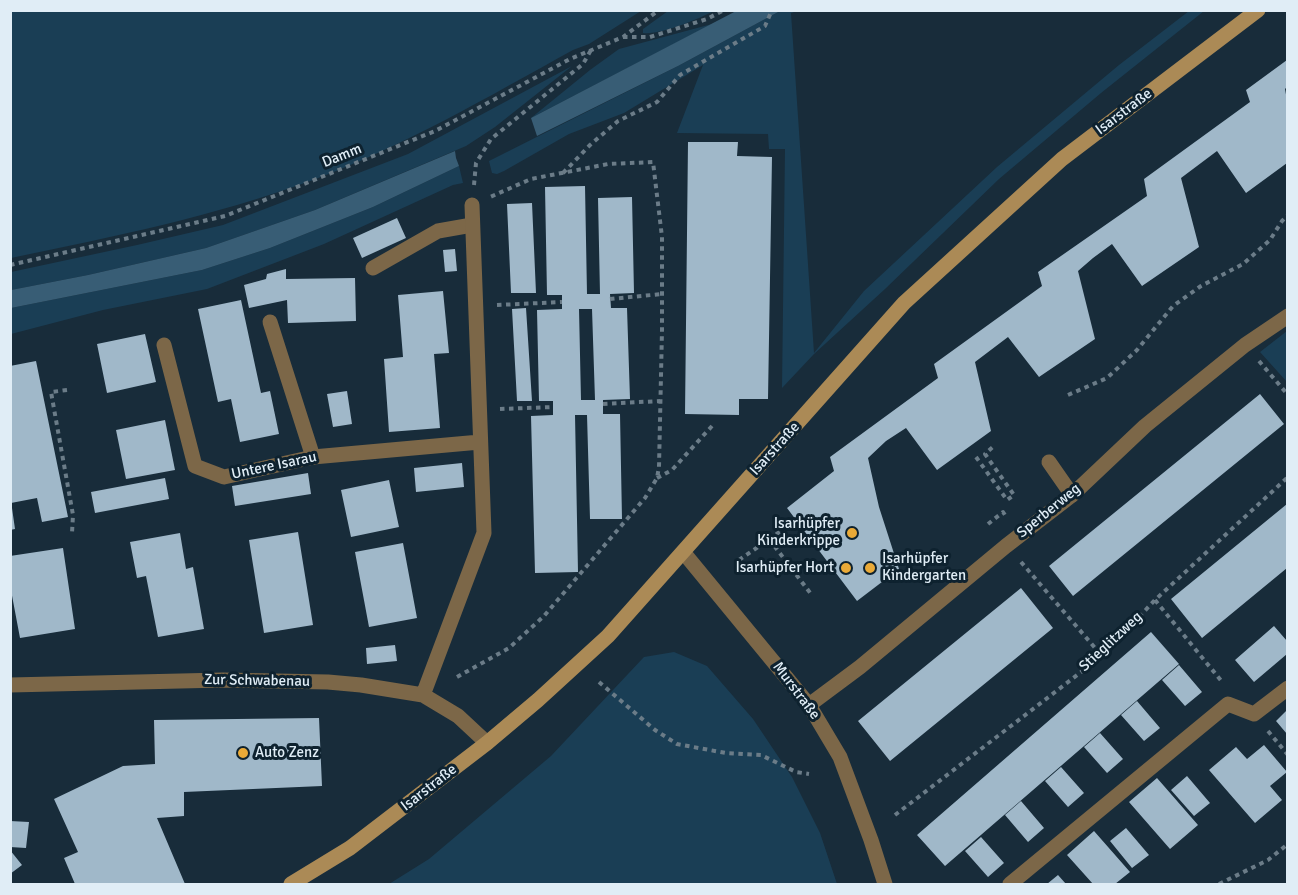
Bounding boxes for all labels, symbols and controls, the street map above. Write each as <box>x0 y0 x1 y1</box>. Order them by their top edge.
street label: Isarstraße <box>1092 85 1156 139</box>
street label: Damm <box>320 140 364 172</box>
street label: Isarstraße <box>746 419 804 479</box>
street label: Untere Isarau <box>230 448 318 484</box>
street label: Sperberweg <box>1014 480 1084 542</box>
place label: Isarhüpfer Kinderkrippe <box>757 515 840 550</box>
marker: Isarhüpfer Kinderkrippe <box>845 526 859 540</box>
place label: Isarhüpfer Kindergarten <box>882 550 966 585</box>
place label: Isarhüpfer Hort <box>735 559 834 577</box>
marker: Isarhüpfer Hort <box>839 561 853 575</box>
marker: Isarhüpfer Kindergarten <box>863 561 877 575</box>
street label: Stieglitzweg <box>1076 608 1146 676</box>
street label: Murstraße <box>768 659 824 723</box>
street label: Zur Schwabenau <box>204 671 310 691</box>
place label: Auto Zenz <box>255 744 319 762</box>
marker: Auto Zenz <box>236 746 250 760</box>
street label: Isarstraße <box>398 761 460 815</box>

